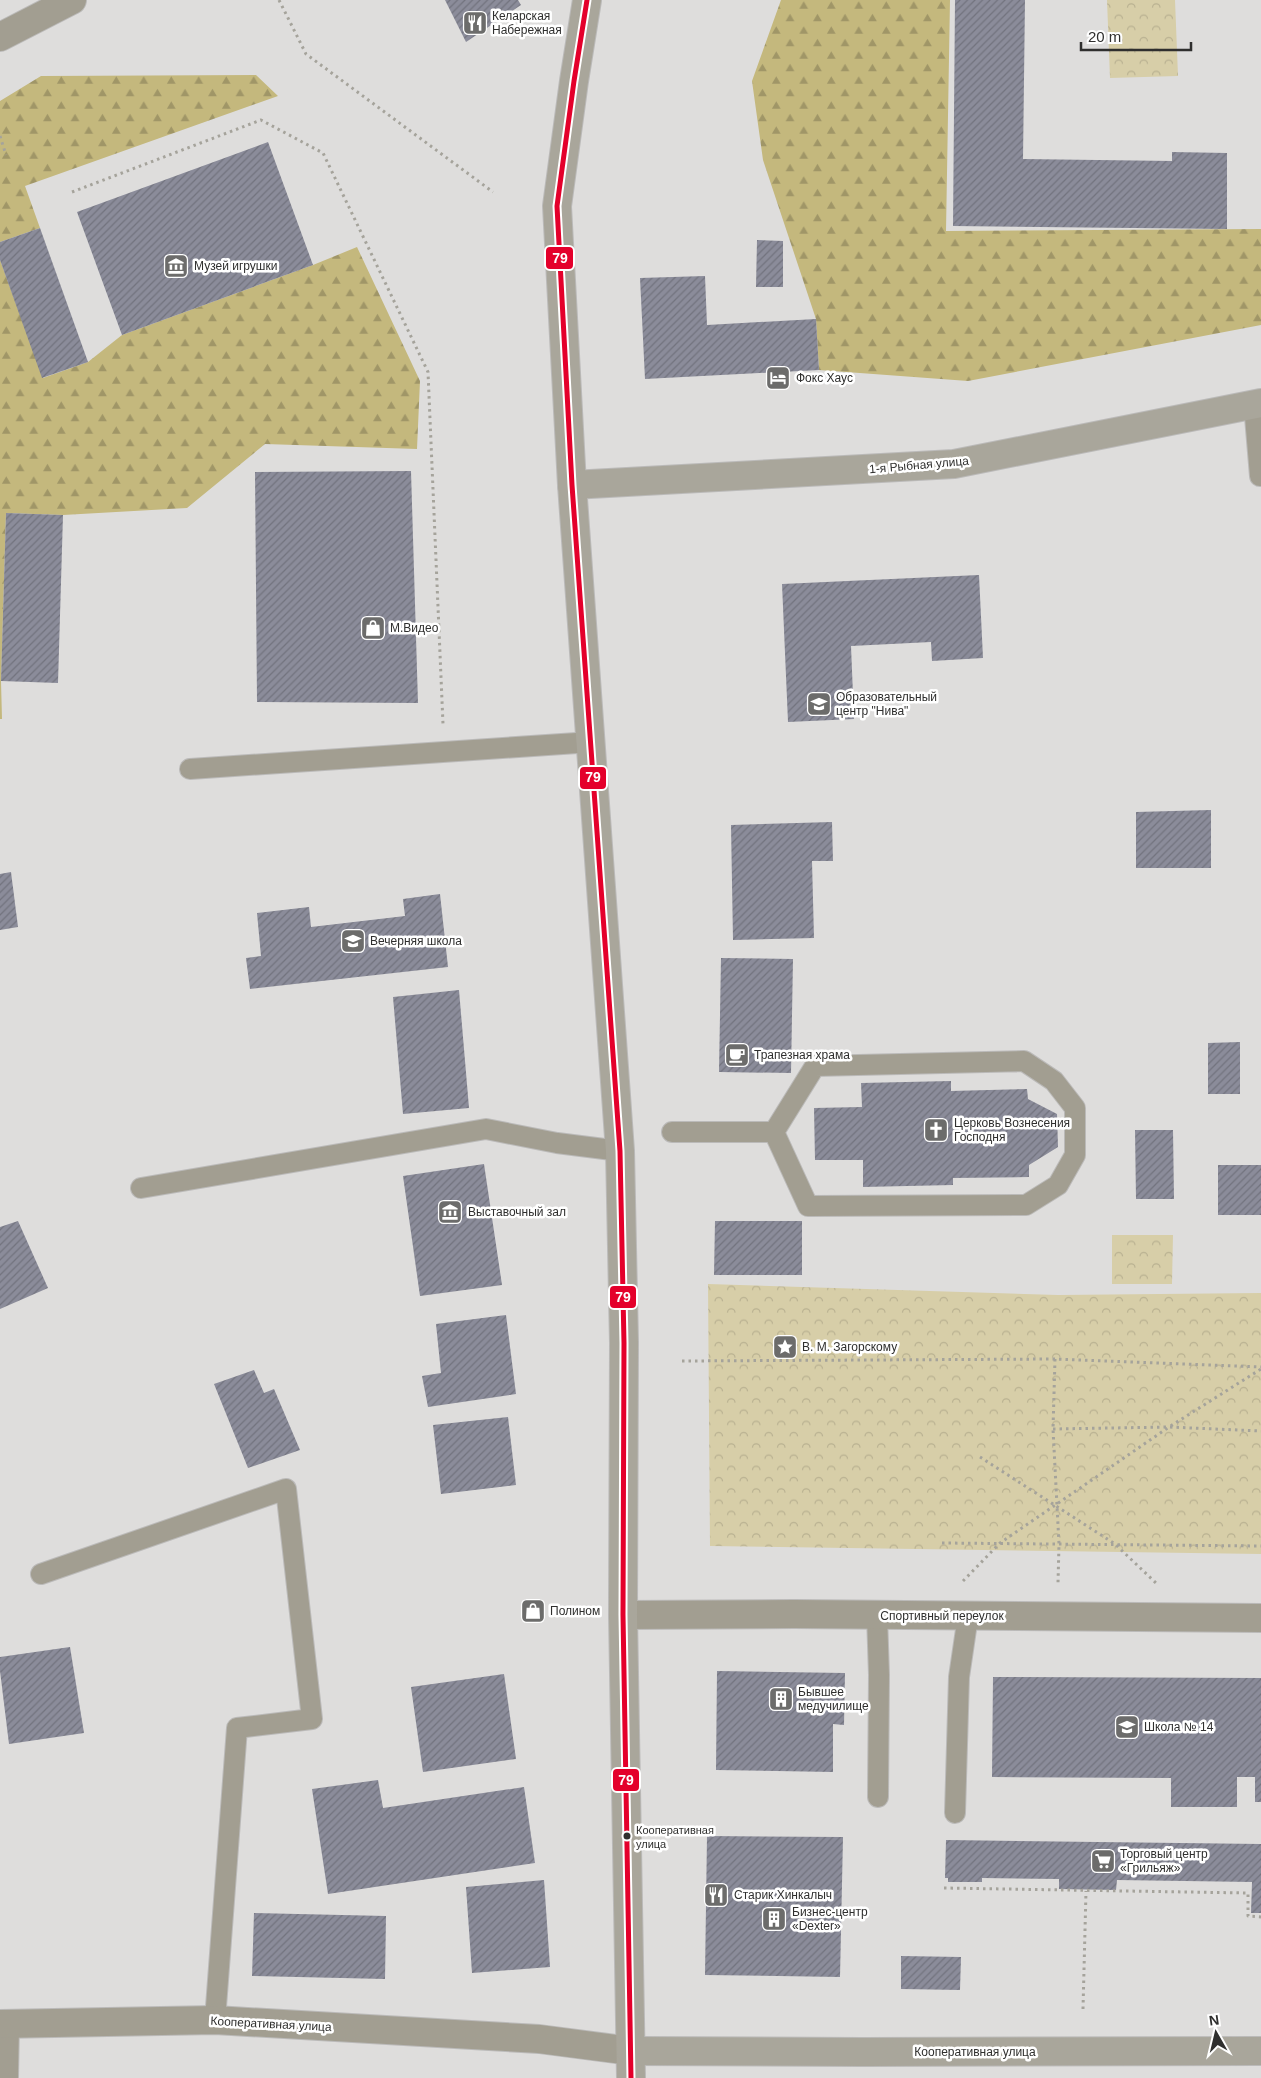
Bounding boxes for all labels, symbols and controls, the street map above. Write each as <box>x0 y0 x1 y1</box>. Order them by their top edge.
place label: Келарская Набережная <box>492 9 562 37</box>
restaurant icon: Келарская Набережная <box>462 10 488 36</box>
scale bar <box>1081 20 1191 52</box>
text: 20 m <box>1088 28 1121 45</box>
line badge: 79 <box>545 246 574 270</box>
text: 79 <box>552 250 568 266</box>
museum icon: Музей игрушки <box>163 253 189 279</box>
place label: Музей игрушки <box>194 259 277 273</box>
hotel icon: Фокс Хаус <box>765 365 791 391</box>
place label: Фокс Хаус <box>796 371 853 385</box>
street label: 1-я Рыбная улица <box>869 454 970 476</box>
shop icon: М.Видео <box>360 615 386 641</box>
place label: М.Видео <box>390 621 439 635</box>
place label: Образовательный центр "Нива" <box>836 690 937 718</box>
school or university icon: Образовательный центр "Нива" <box>806 691 832 717</box>
line badge: 79 <box>579 766 607 790</box>
text: 79 <box>585 769 601 785</box>
school or university icon: Вечерняя школа <box>340 928 366 954</box>
place label: Вечерняя школа <box>370 934 462 948</box>
cafe icon: Трапезная храма <box>724 1042 750 1068</box>
place label: Трапезная храма <box>754 1048 850 1062</box>
place label: Церковь Вознесения Господня <box>954 1116 1070 1144</box>
church icon: Церковь Вознесения Господня <box>923 1117 949 1143</box>
museum icon: Выставочный зал <box>437 1199 463 1225</box>
place label: Выставочный зал <box>468 1205 566 1219</box>
line badge: 79 <box>609 1285 637 1309</box>
text: 79 <box>615 1289 631 1305</box>
place icon: В. М. Загорскому <box>772 1334 798 1360</box>
place label: В. М. Загорскому <box>802 1340 897 1354</box>
shop icon: Полином <box>520 1598 546 1624</box>
place label: Полином <box>550 1604 600 1618</box>
street label: Спортивный переулок <box>880 1609 1004 1623</box>
place label: Бывшее медучилище <box>798 1685 869 1713</box>
building icon: Бывшее медучилище <box>768 1686 794 1712</box>
school or university icon: Школа № 14 <box>1114 1714 1140 1740</box>
place label: Школа № 14 <box>1144 1720 1214 1734</box>
line badge: 79 <box>612 1768 640 1792</box>
text: 79 <box>618 1772 634 1788</box>
place label: Кооперативная улица <box>636 1824 714 1850</box>
marker: Кооперативная улица <box>622 1831 632 1841</box>
place label: Торговый центр «Грильяж» <box>1120 1847 1208 1875</box>
supermarket icon: Торговый центр «Грильяж» <box>1090 1848 1116 1874</box>
restaurant icon: Старик Хинкалыч <box>703 1882 729 1908</box>
place label: Старик Хинкалыч <box>734 1888 832 1902</box>
place label: Бизнес-центр «Dexter» <box>792 1905 868 1933</box>
building icon: Бизнес-центр «Dexter» <box>761 1906 787 1932</box>
north arrow <box>1191 2008 1241 2058</box>
text: N <box>1208 2011 1220 2029</box>
street label: Кооперативная улица <box>210 2014 332 2034</box>
street label: Кооперативная улица <box>914 2045 1036 2059</box>

